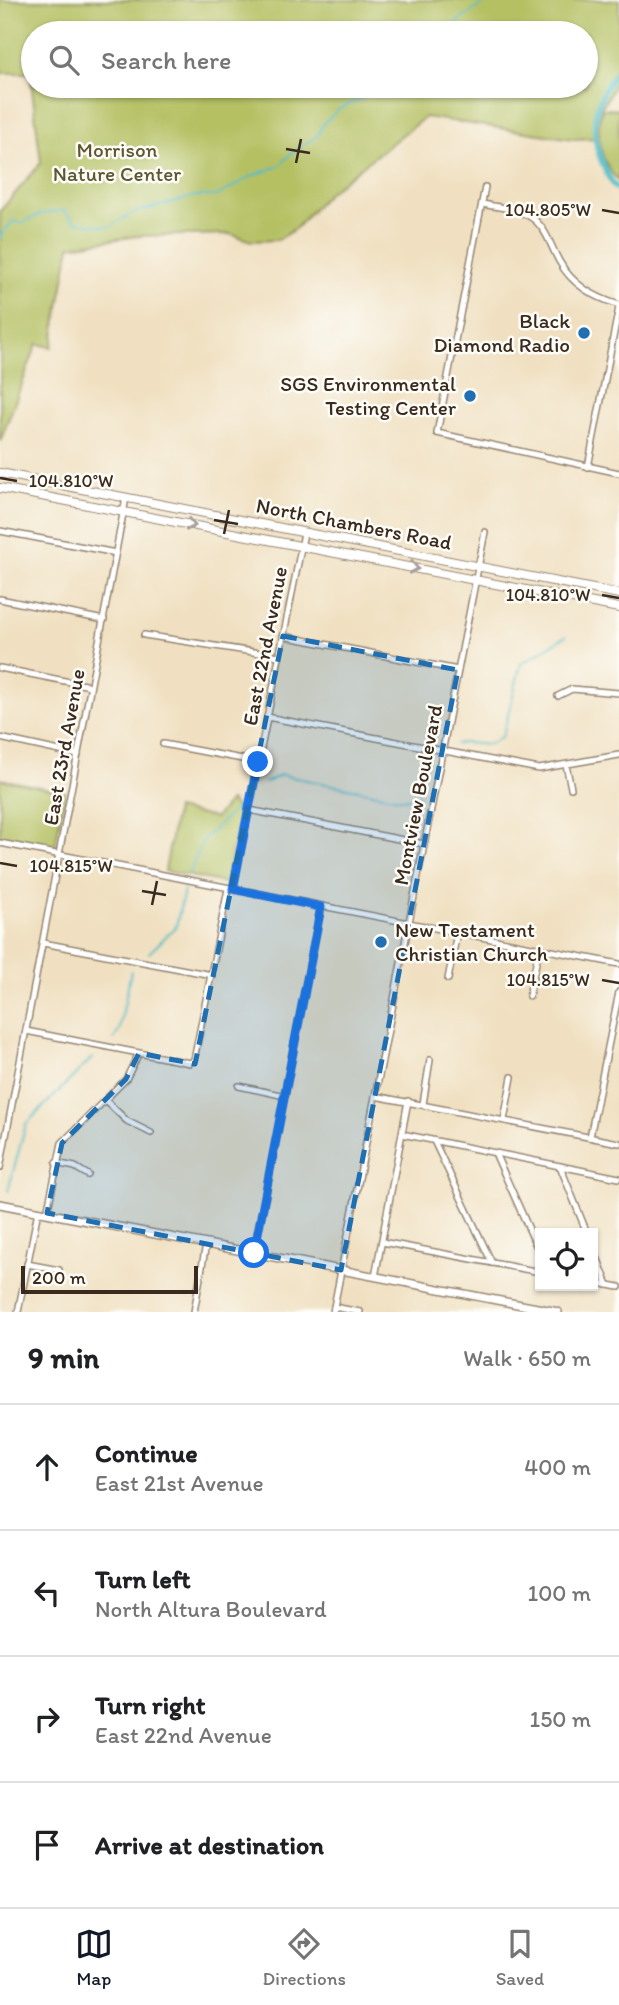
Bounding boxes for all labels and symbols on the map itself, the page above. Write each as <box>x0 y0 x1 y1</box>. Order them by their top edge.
park label: Morrison Nature Center <box>53 137 181 186</box>
text: 104.805°W <box>505 199 591 221</box>
place label: Black Diamond Radio <box>433 308 570 357</box>
marker: Black Diamond Radio <box>576 325 592 341</box>
place label: SGS Environmental Testing Center <box>280 371 457 420</box>
marker: SGS Environmental Testing Center <box>462 388 478 404</box>
text: 104.810°W <box>29 470 113 492</box>
street label: North Chambers Road <box>254 492 455 555</box>
one-way arrow <box>185 517 197 532</box>
one-way arrow <box>408 560 420 575</box>
street label: East 22nd Avenue <box>237 564 292 728</box>
text: 104.810°W <box>506 584 590 606</box>
street label: East 23rd Avenue <box>37 667 90 827</box>
street label: Montview Boulevard <box>388 703 447 887</box>
route end <box>242 746 273 777</box>
text: 104.815°W <box>29 855 113 877</box>
place label: New Testament Christian Church <box>395 917 548 966</box>
marker: New Testament Christian Church <box>373 934 389 950</box>
text: 104.815°W <box>506 969 590 991</box>
route start <box>238 1237 269 1268</box>
scale bar <box>21 1263 198 1295</box>

